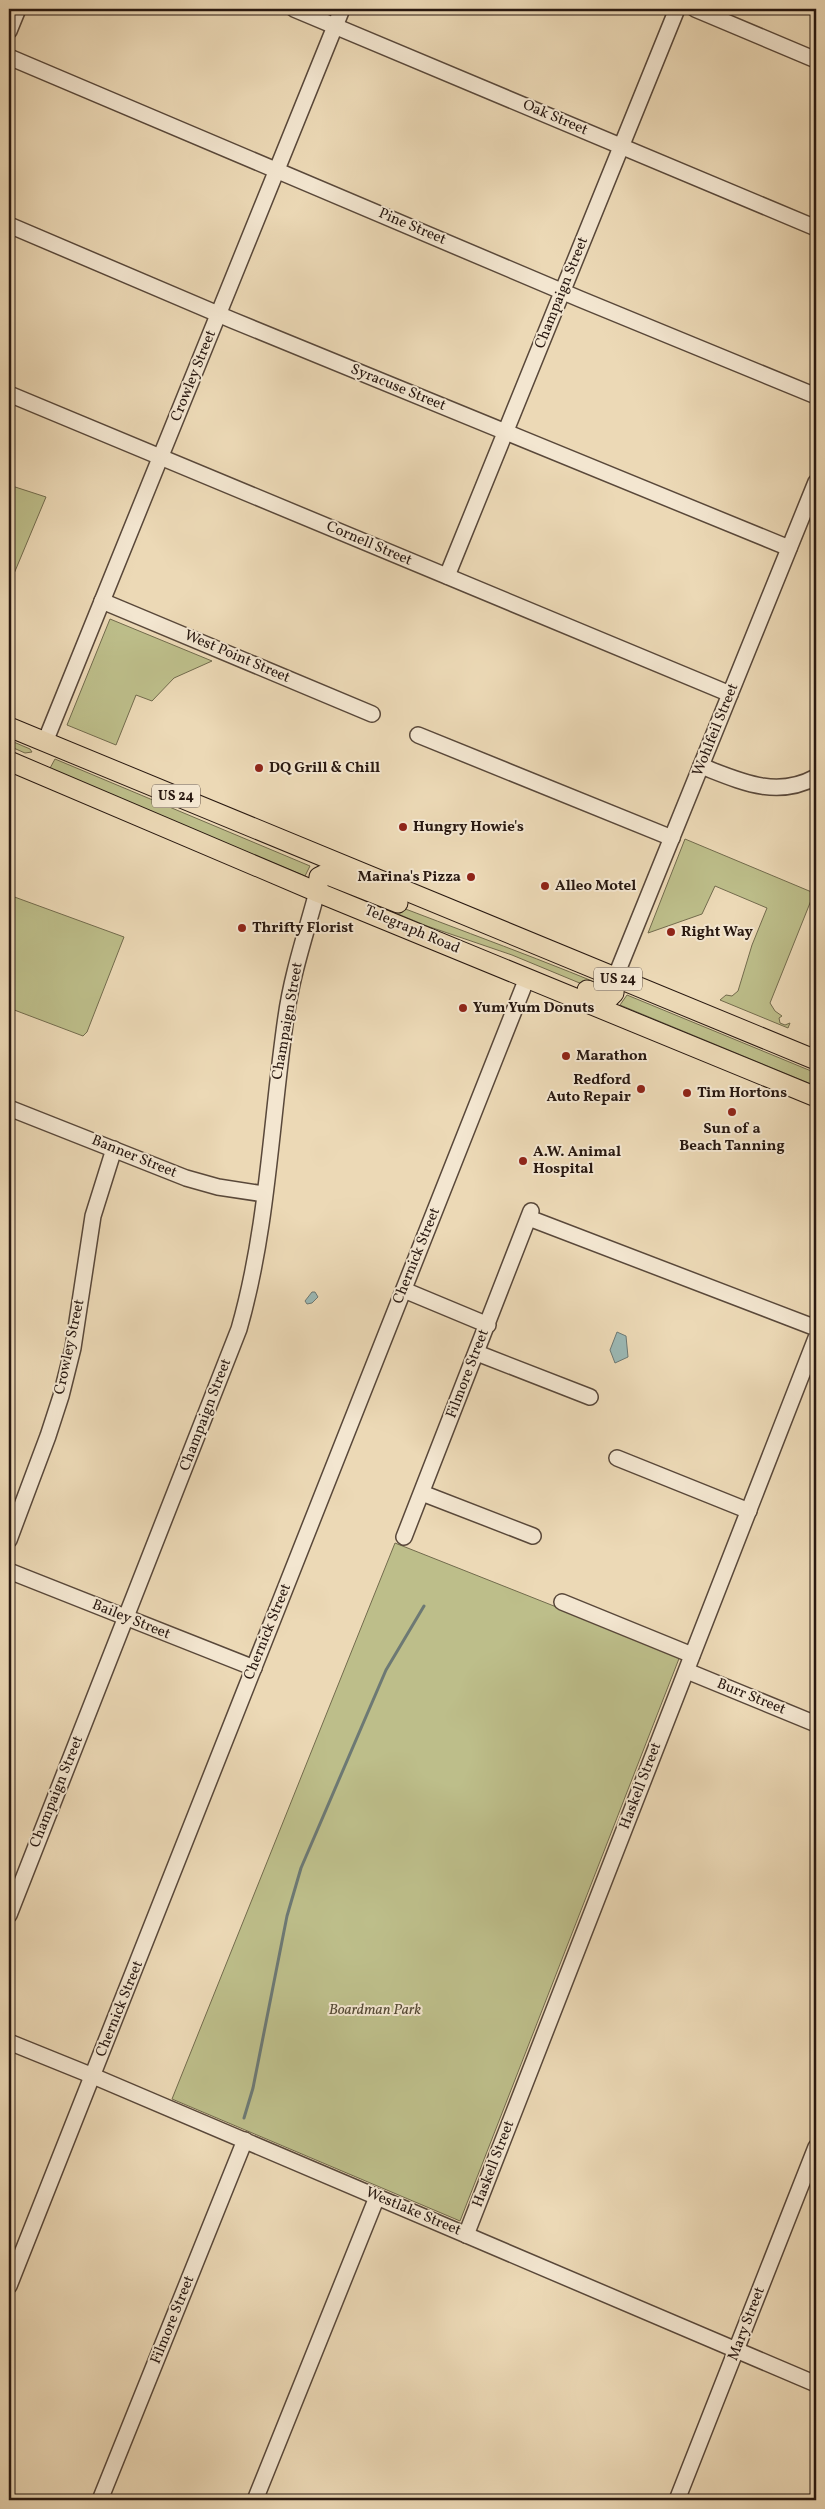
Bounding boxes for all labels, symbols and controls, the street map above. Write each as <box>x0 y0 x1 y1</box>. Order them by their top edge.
street label: Oak Street <box>519 95 591 141</box>
street label: Pine Street <box>375 203 449 251</box>
street label: Champaign Street <box>530 234 594 352</box>
street label: Crowley Street <box>166 327 222 425</box>
street label: Syracuse Street <box>347 359 449 417</box>
street label: Cornell Street <box>323 516 415 572</box>
street label: West Point Street <box>181 625 293 689</box>
street label: Wohlfeil Street <box>688 680 744 780</box>
place label: DQ Grill & Chill <box>269 758 380 779</box>
marker: DQ Grill & Chill <box>253 762 265 774</box>
road number: US 24 <box>152 784 200 808</box>
place label: Hungry Howie's <box>413 817 524 838</box>
marker: Hungry Howie's <box>397 821 409 833</box>
place label: Marina's Pizza <box>358 867 461 888</box>
marker: Marina's Pizza <box>465 871 477 883</box>
place label: Alleo Motel <box>555 876 636 897</box>
marker: Alleo Motel <box>539 880 551 892</box>
street label: Telegraph Road <box>361 900 463 960</box>
place label: Thrifty Florist <box>252 918 354 939</box>
marker: Thrifty Florist <box>236 922 248 934</box>
place label: Right Way <box>681 922 754 943</box>
marker: Right Way <box>665 926 677 938</box>
street label: Champaign Street <box>267 961 309 1081</box>
road number: US 24 <box>594 968 642 991</box>
place label: Yum Yum Donuts <box>473 998 595 1019</box>
marker: Yum Yum Donuts <box>457 1002 469 1014</box>
place label: Marathon <box>576 1046 647 1067</box>
marker: Marathon <box>560 1050 572 1062</box>
place label: Redford Auto Repair <box>547 1070 631 1108</box>
marker: Redford Auto Repair <box>635 1083 647 1095</box>
place label: Tim Hortons <box>697 1083 787 1104</box>
marker: Tim Hortons <box>681 1087 693 1099</box>
marker: Sun of a Beach Tanning <box>726 1106 738 1118</box>
place label: Sun of a Beach Tanning <box>679 1119 785 1157</box>
street label: Banner Street <box>88 1130 180 1184</box>
place label: A.W. Animal Hospital <box>533 1142 621 1180</box>
marker: A.W. Animal Hospital <box>517 1155 529 1167</box>
street label: Chernick Street <box>388 1205 446 1307</box>
street label: Crowley Street <box>50 1297 90 1397</box>
street label: Filmore Street <box>441 1326 495 1422</box>
street label: Champaign Street <box>175 1356 237 1474</box>
street label: Chernick Street <box>239 1581 297 1683</box>
street label: Bailey Street <box>89 1595 173 1645</box>
street label: Burr Street <box>713 1674 789 1720</box>
street label: Champaign Street <box>25 1733 89 1851</box>
street label: Haskell Street <box>615 1740 667 1832</box>
street label: Chernick Street <box>91 1958 149 2060</box>
park label: Boardman Park <box>329 2000 421 2021</box>
street label: Haskell Street <box>468 2118 520 2210</box>
street label: Westlake Street <box>362 2182 464 2242</box>
street label: Filmore Street <box>146 2273 200 2367</box>
street label: Mary Street <box>723 2284 771 2364</box>

